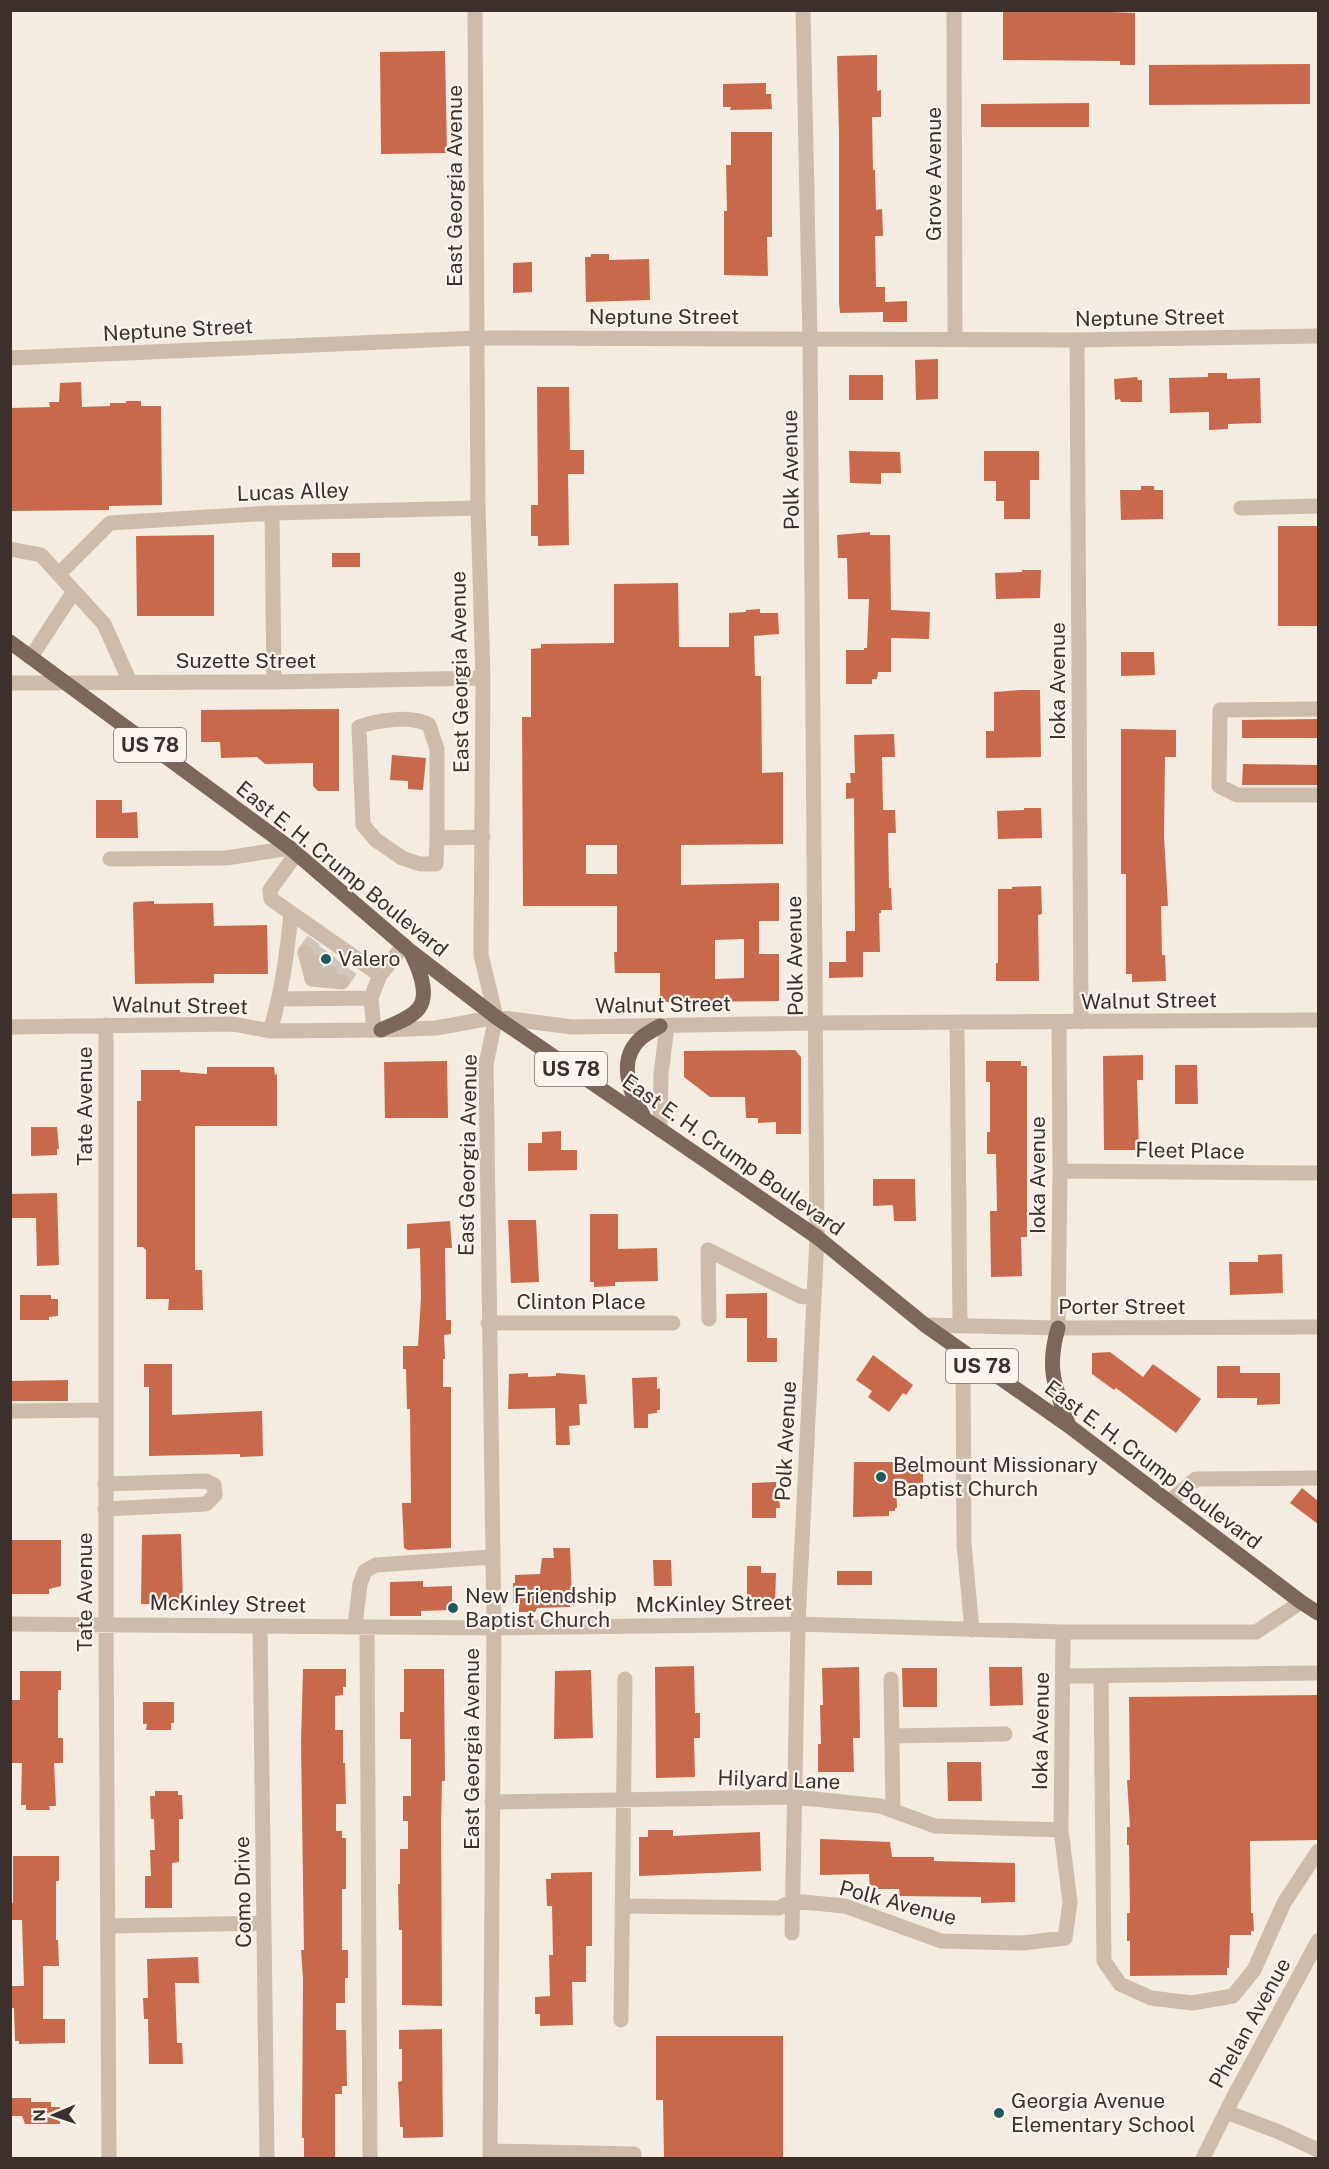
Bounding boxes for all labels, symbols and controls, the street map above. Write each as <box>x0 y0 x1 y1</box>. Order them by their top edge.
street label: East Georgia Avenue <box>442 85 467 287</box>
street label: Grove Avenue <box>921 107 946 241</box>
street label: Neptune Street <box>589 304 739 329</box>
street label: Neptune Street <box>1075 304 1225 331</box>
street label: Neptune Street <box>102 313 254 346</box>
street label: Polk Avenue <box>777 410 804 530</box>
street label: Lucas Alley <box>236 477 350 506</box>
street label: East Georgia Avenue <box>445 571 474 773</box>
street label: Ioka Avenue <box>1045 622 1070 740</box>
street label: Suzette Street <box>176 648 316 673</box>
road number: US 78 <box>114 728 186 762</box>
street label: East E. H. Crump Boulevard <box>231 775 453 962</box>
street label: Polk Avenue <box>781 896 808 1016</box>
place label: Valero <box>338 946 400 971</box>
marker: Valero <box>319 952 333 966</box>
street label: Walnut Street <box>1081 987 1217 1014</box>
street label: Walnut Street <box>595 991 731 1018</box>
street label: Walnut Street <box>112 992 248 1019</box>
street label: Tate Avenue <box>72 1046 97 1166</box>
road number: US 78 <box>535 1052 607 1086</box>
street label: East Georgia Avenue <box>453 1054 482 1256</box>
street label: East E. H. Crump Boulevard <box>618 1068 849 1241</box>
street label: Ioka Avenue <box>1025 1116 1050 1234</box>
street label: Fleet Place <box>1135 1137 1245 1164</box>
street label: Clinton Place <box>516 1289 646 1314</box>
street label: Porter Street <box>1058 1294 1186 1319</box>
road number: US 78 <box>946 1349 1018 1383</box>
street label: East E. H. Crump Boulevard <box>1040 1375 1267 1554</box>
street label: Polk Avenue <box>770 1380 801 1502</box>
place label: Belmount Missionary Baptist Church <box>893 1452 1098 1501</box>
marker: Belmount Missionary Baptist Church <box>874 1470 888 1484</box>
street label: Tate Avenue <box>72 1532 97 1652</box>
place label: New Friendship Baptist Church <box>465 1583 617 1632</box>
street label: McKinley Street <box>149 1590 307 1617</box>
street label: McKinley Street <box>635 1590 793 1617</box>
marker: New Friendship Baptist Church <box>446 1601 460 1615</box>
street label: East Georgia Avenue <box>459 1648 484 1850</box>
street label: Ioka Avenue <box>1027 1672 1054 1790</box>
street label: Hilyard Lane <box>717 1765 841 1794</box>
street label: Como Drive <box>229 1836 256 1948</box>
street label: Polk Avenue <box>837 1875 959 1930</box>
street label: Phelan Avenue <box>1204 1953 1296 2092</box>
north arrow <box>24 2085 84 2145</box>
place label: Georgia Avenue Elementary School <box>1011 2088 1195 2137</box>
marker: Georgia Avenue Elementary School <box>992 2106 1006 2120</box>
text: N <box>30 2109 49 2122</box>

